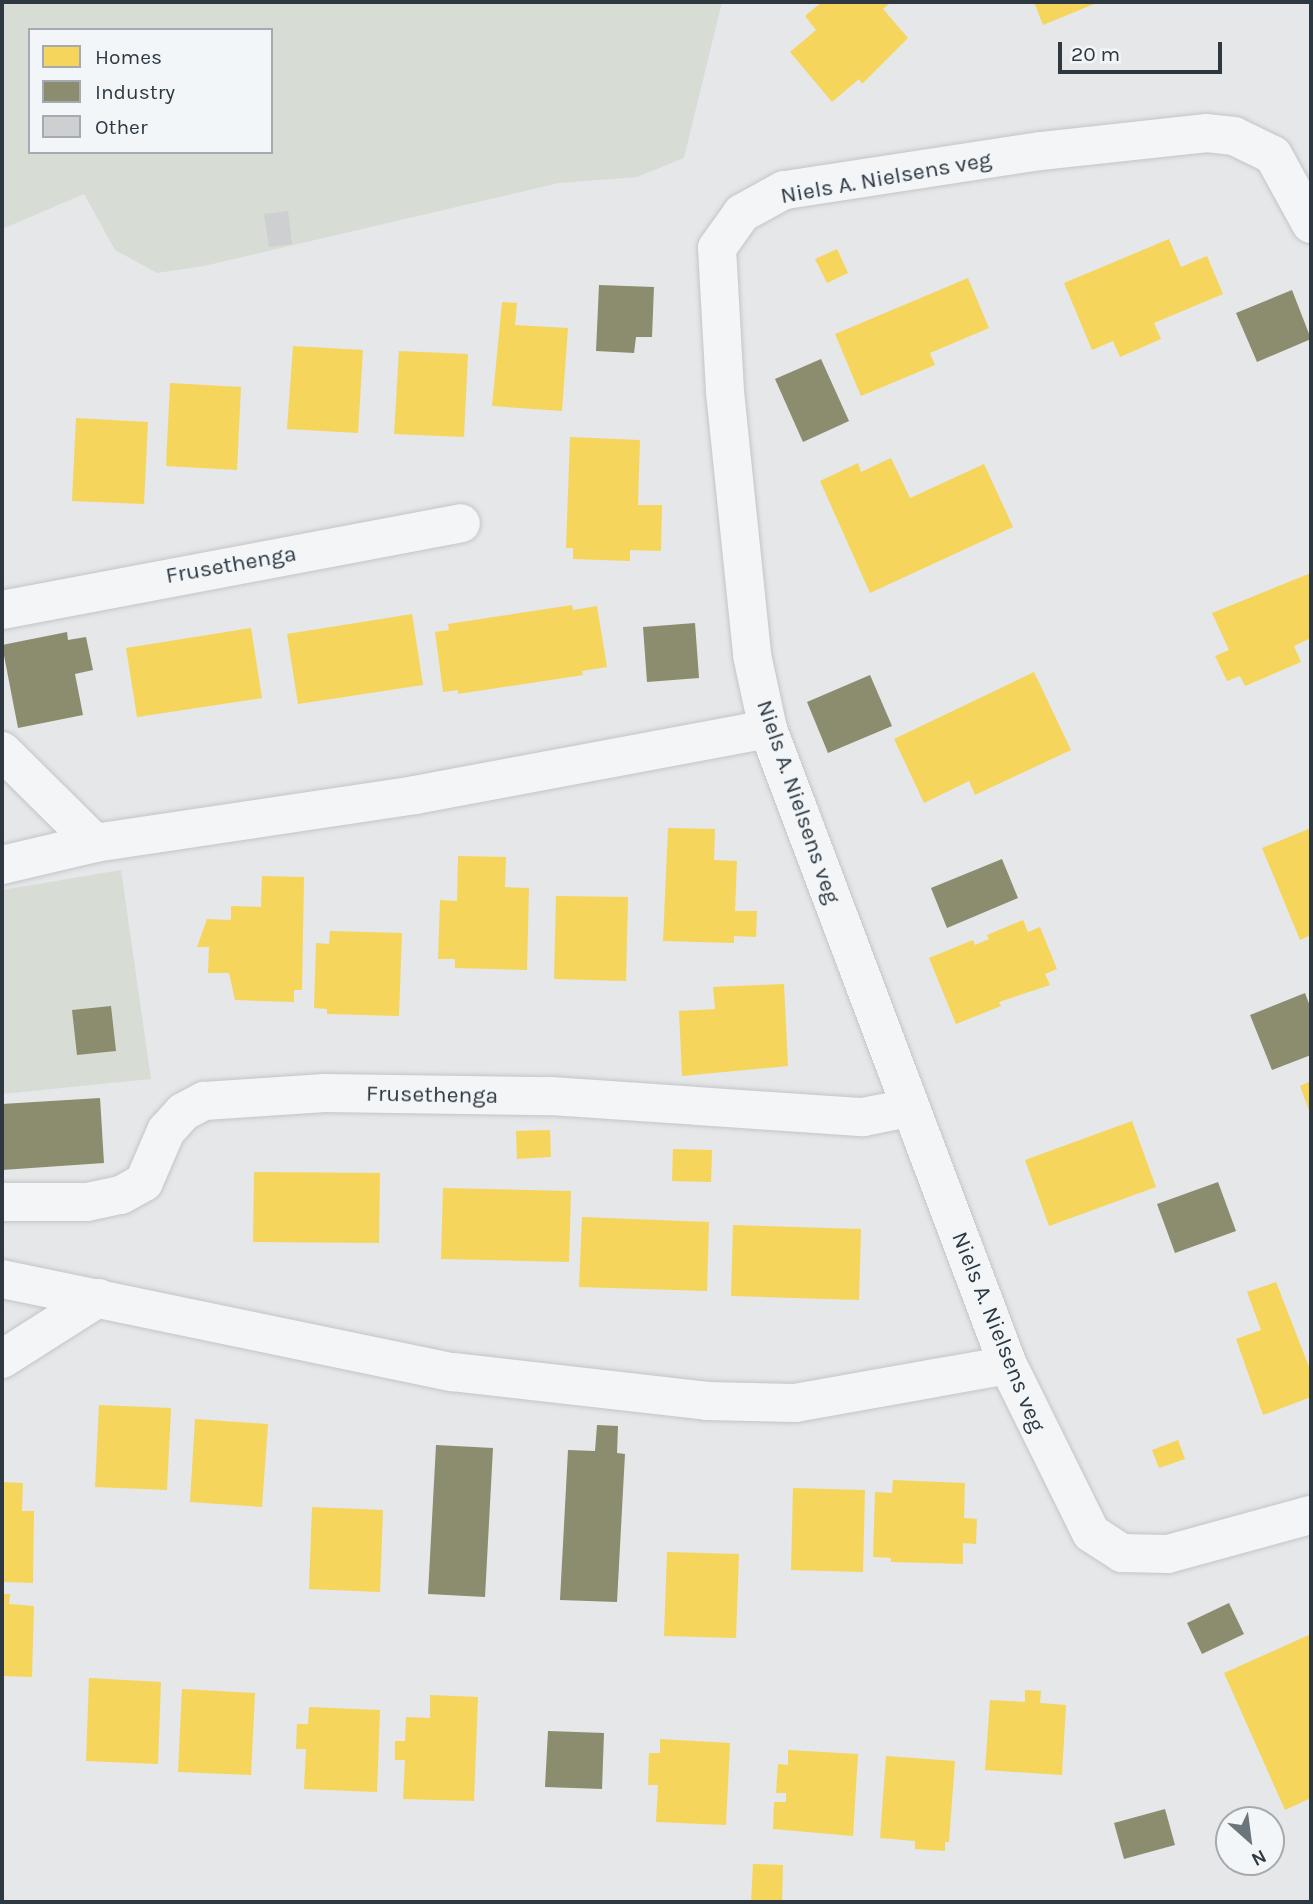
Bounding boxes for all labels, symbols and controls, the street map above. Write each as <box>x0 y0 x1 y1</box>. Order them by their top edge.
legend <box>28 28 273 154</box>
scale bar <box>1061 28 1226 72</box>
text: 20 m <box>1071 42 1120 66</box>
text: Homes <box>95 45 162 69</box>
text: Industry <box>95 80 175 104</box>
text: Other <box>95 115 148 139</box>
street label: Niels A. Nielsens veg <box>778 146 994 210</box>
street label: Frusethenga <box>164 540 298 590</box>
street label: Niels A. Nielsens veg <box>750 696 846 908</box>
street label: Frusethenga <box>366 1080 498 1110</box>
street label: Niels A. Nielsens veg <box>945 1228 1051 1436</box>
north arrow <box>1215 1806 1285 1876</box>
text: N <box>1248 1845 1270 1871</box>

